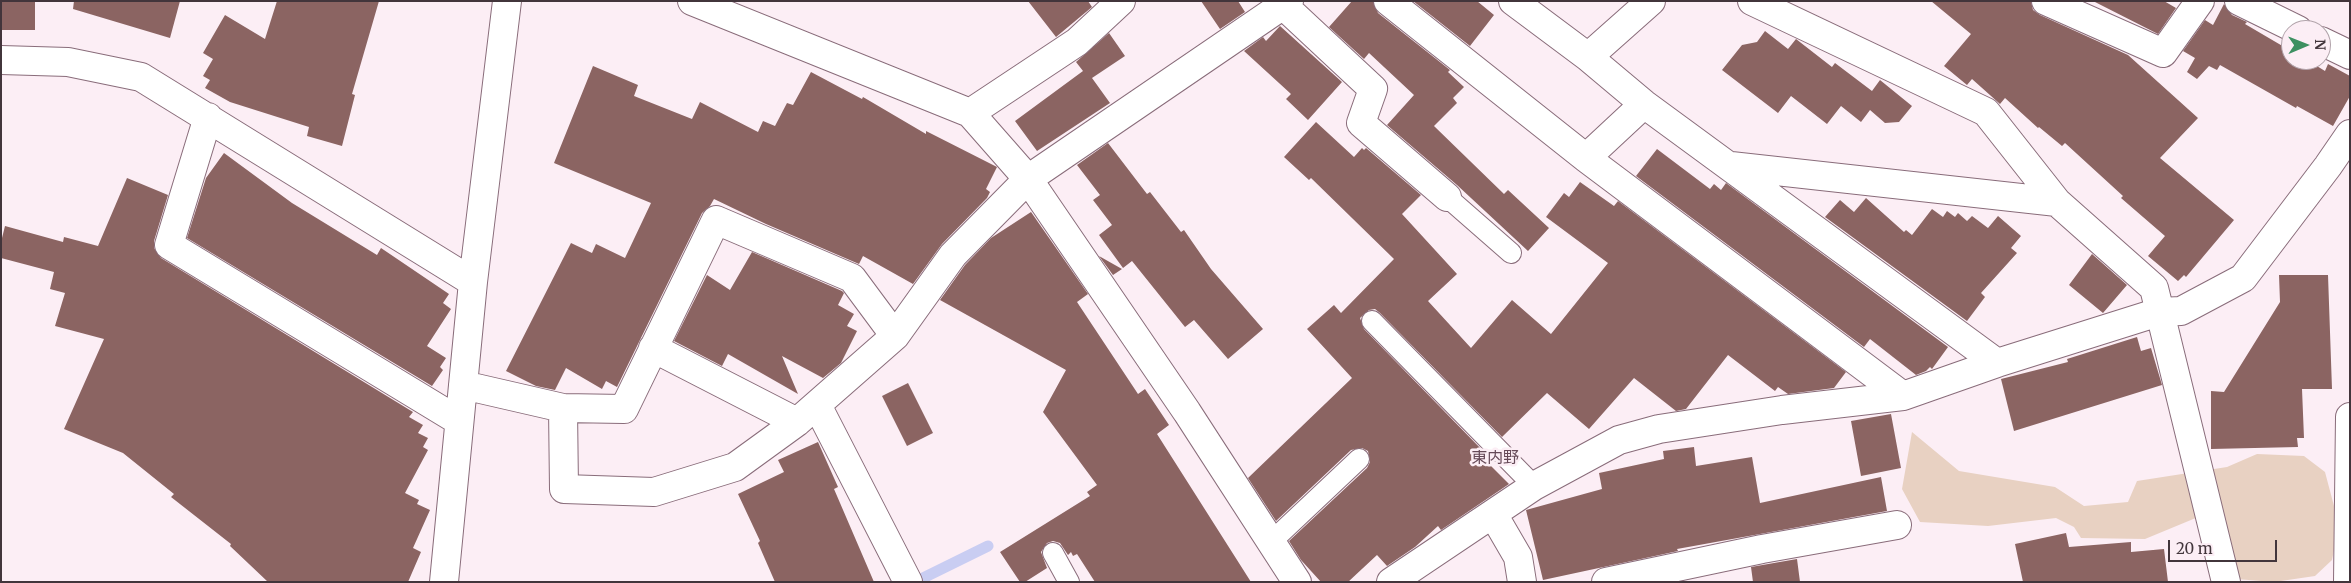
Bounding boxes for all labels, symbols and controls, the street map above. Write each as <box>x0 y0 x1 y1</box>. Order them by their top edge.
north arrow <box>2281 20 2331 70</box>
text: N <box>2311 39 2329 50</box>
district label: 東内野 <box>1471 448 1519 468</box>
scale bar <box>2171 530 2280 562</box>
text: 20 m <box>2176 539 2213 558</box>

